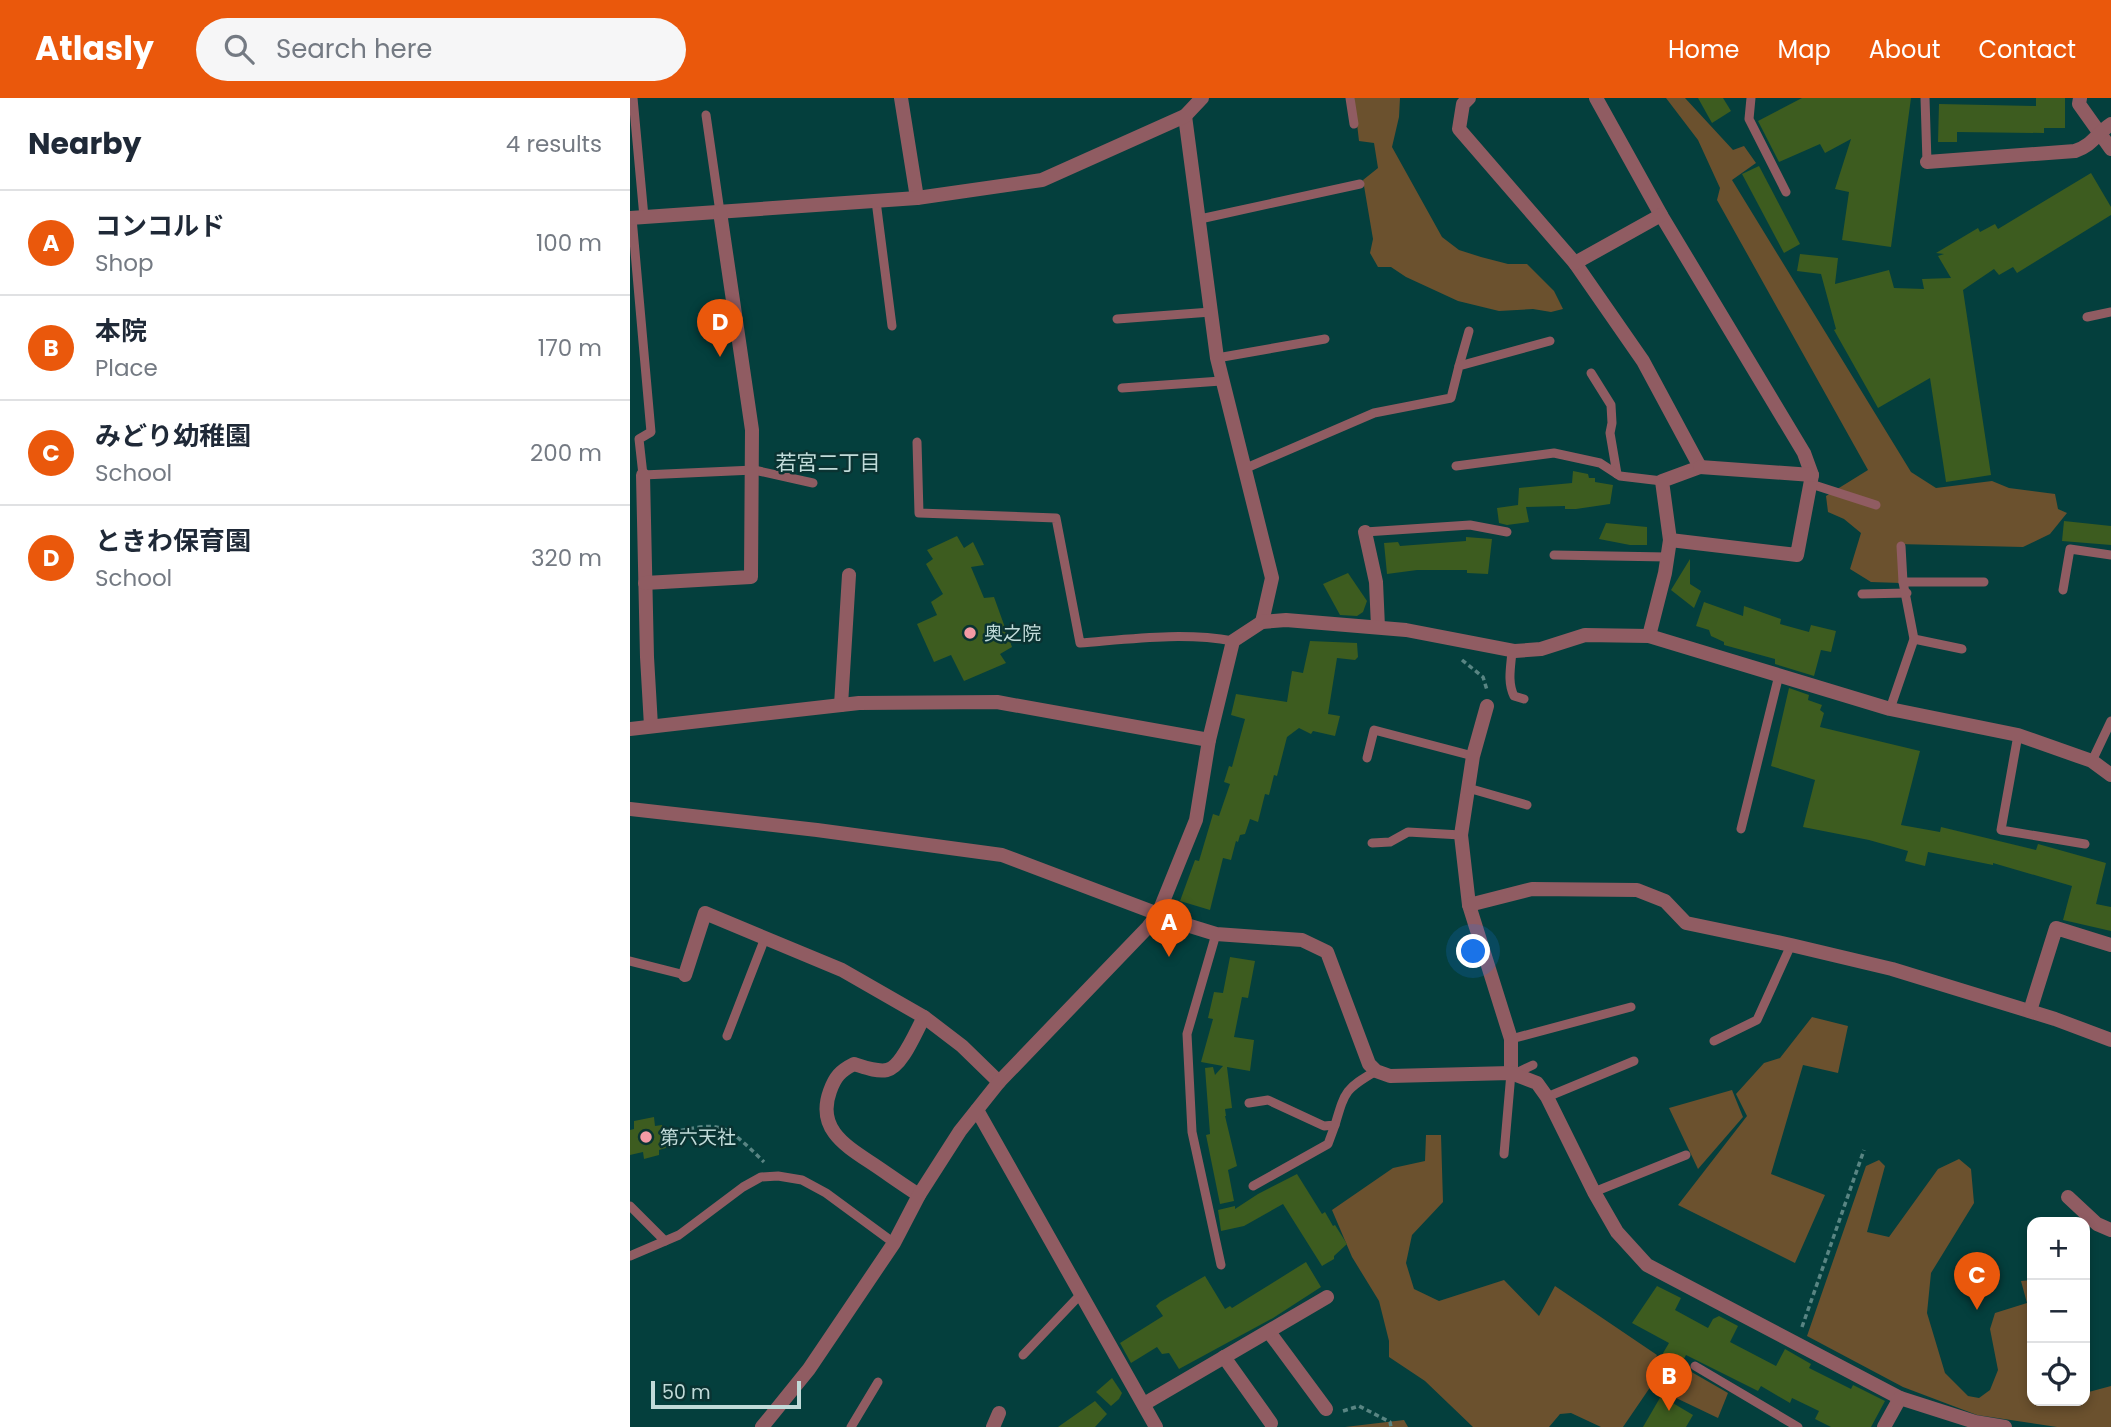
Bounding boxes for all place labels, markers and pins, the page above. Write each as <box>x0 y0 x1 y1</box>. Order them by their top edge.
pin: D <box>697 299 743 357</box>
place label: 奥之院 <box>984 620 1041 647</box>
marker: 奥之院 <box>962 625 978 641</box>
pin: A <box>1146 899 1192 957</box>
place label: 第六天社 <box>660 1124 736 1151</box>
marker: 第六天社 <box>638 1129 654 1145</box>
pin: C <box>1954 1252 2000 1310</box>
pin: B <box>1646 1353 1692 1411</box>

